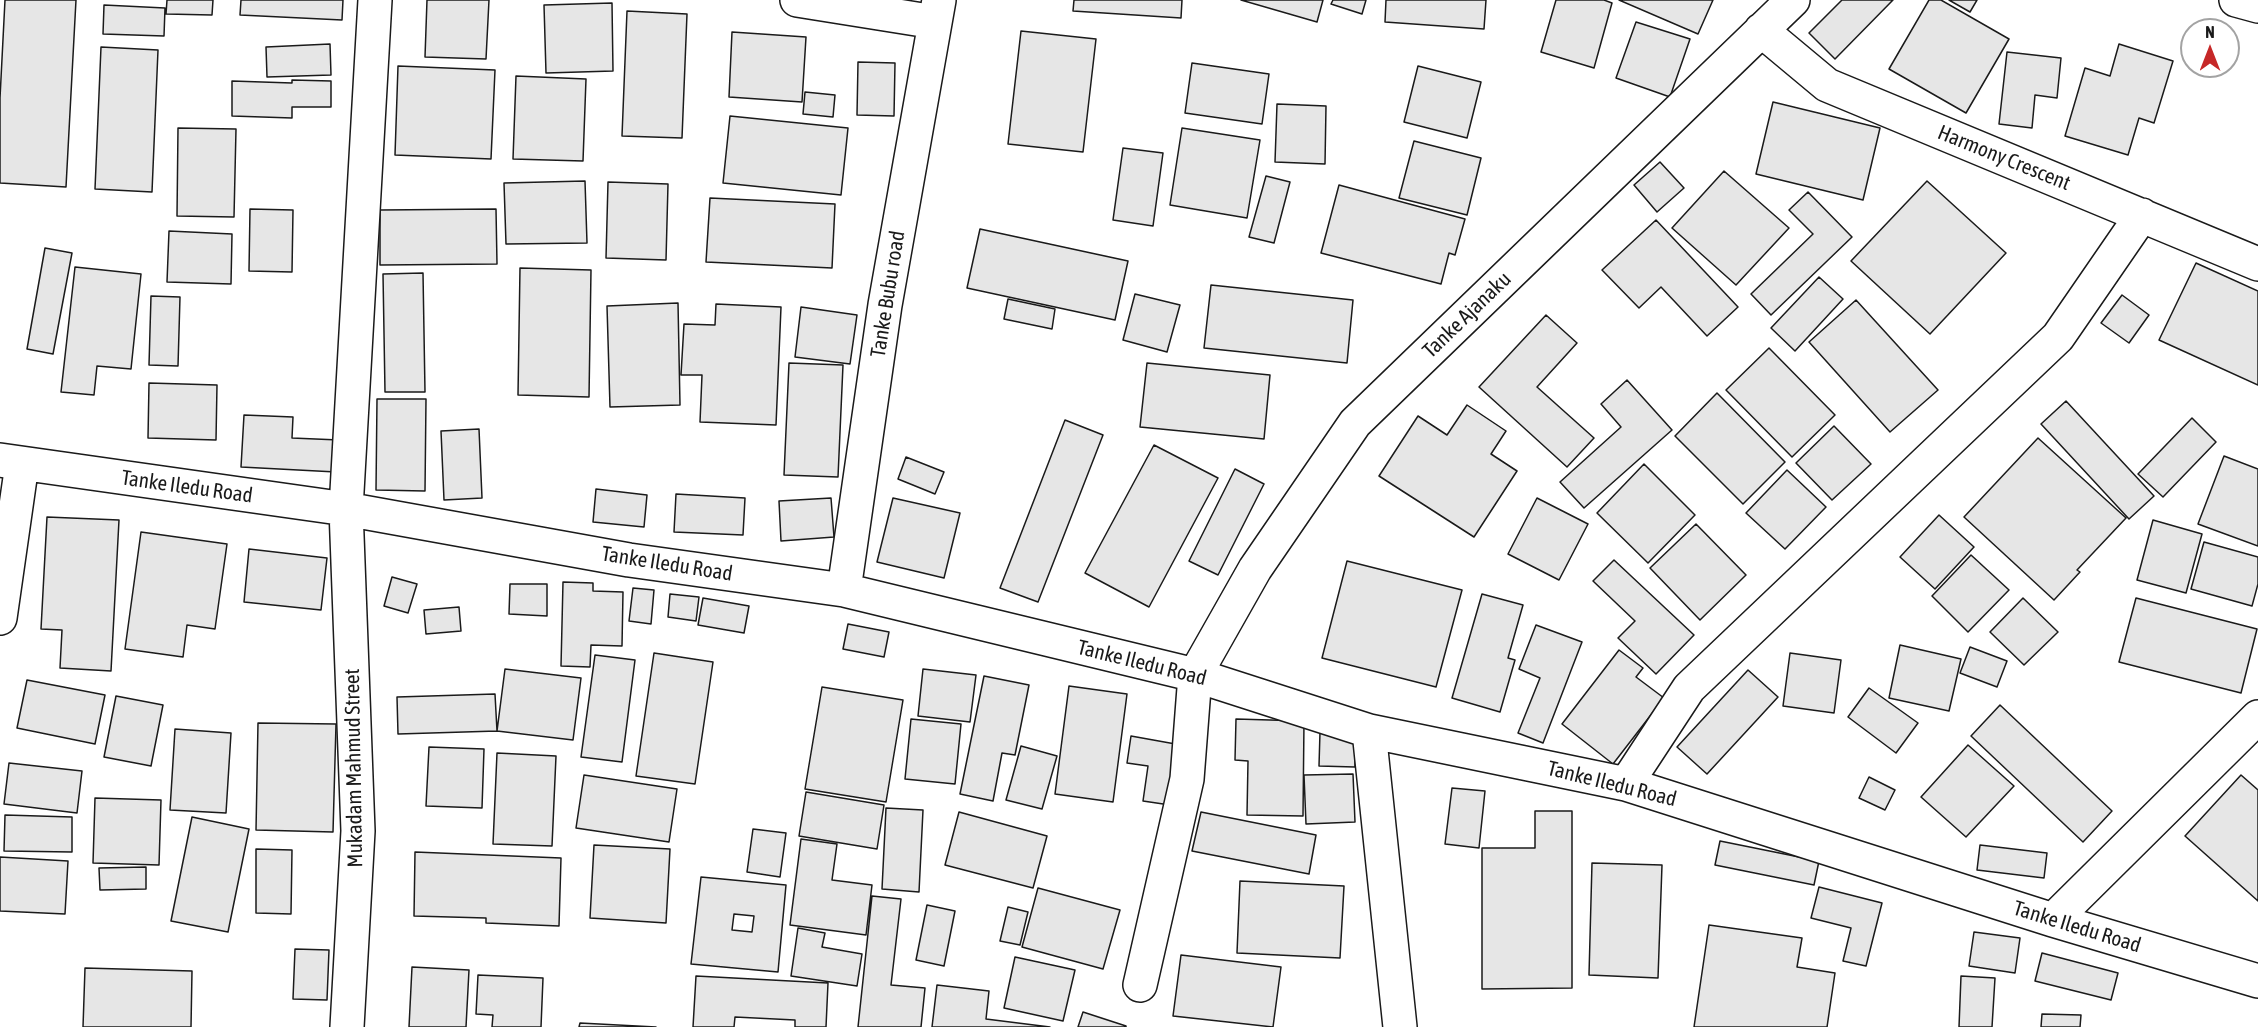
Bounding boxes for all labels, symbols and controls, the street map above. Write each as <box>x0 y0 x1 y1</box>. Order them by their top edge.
north arrow <box>2180 18 2240 78</box>
text: N <box>2205 23 2215 41</box>
street label: Harmony Crescent <box>1934 120 2074 196</box>
street label: Tanke Bubu road <box>866 229 910 359</box>
street label: Tanke Ajanaku <box>1418 267 1516 363</box>
street label: Tanke Iledu Road <box>120 465 254 509</box>
street label: Tanke Iledu Road <box>600 541 734 587</box>
street label: Tanke Iledu Road <box>1075 635 1209 691</box>
street label: Mukadam Mahmud Street <box>340 668 368 868</box>
street label: Tanke Iledu Road <box>1545 756 1679 812</box>
street label: Tanke Iledu Road <box>2010 896 2144 958</box>

